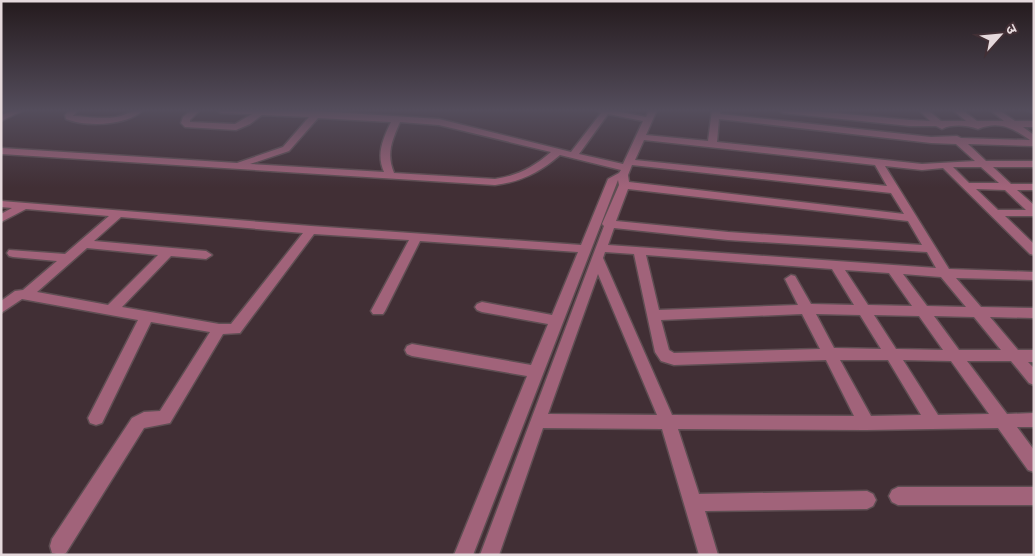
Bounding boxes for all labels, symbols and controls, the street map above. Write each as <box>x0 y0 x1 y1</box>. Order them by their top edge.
north arrow <box>975 10 1025 60</box>
text: उ <box>1000 21 1022 38</box>

